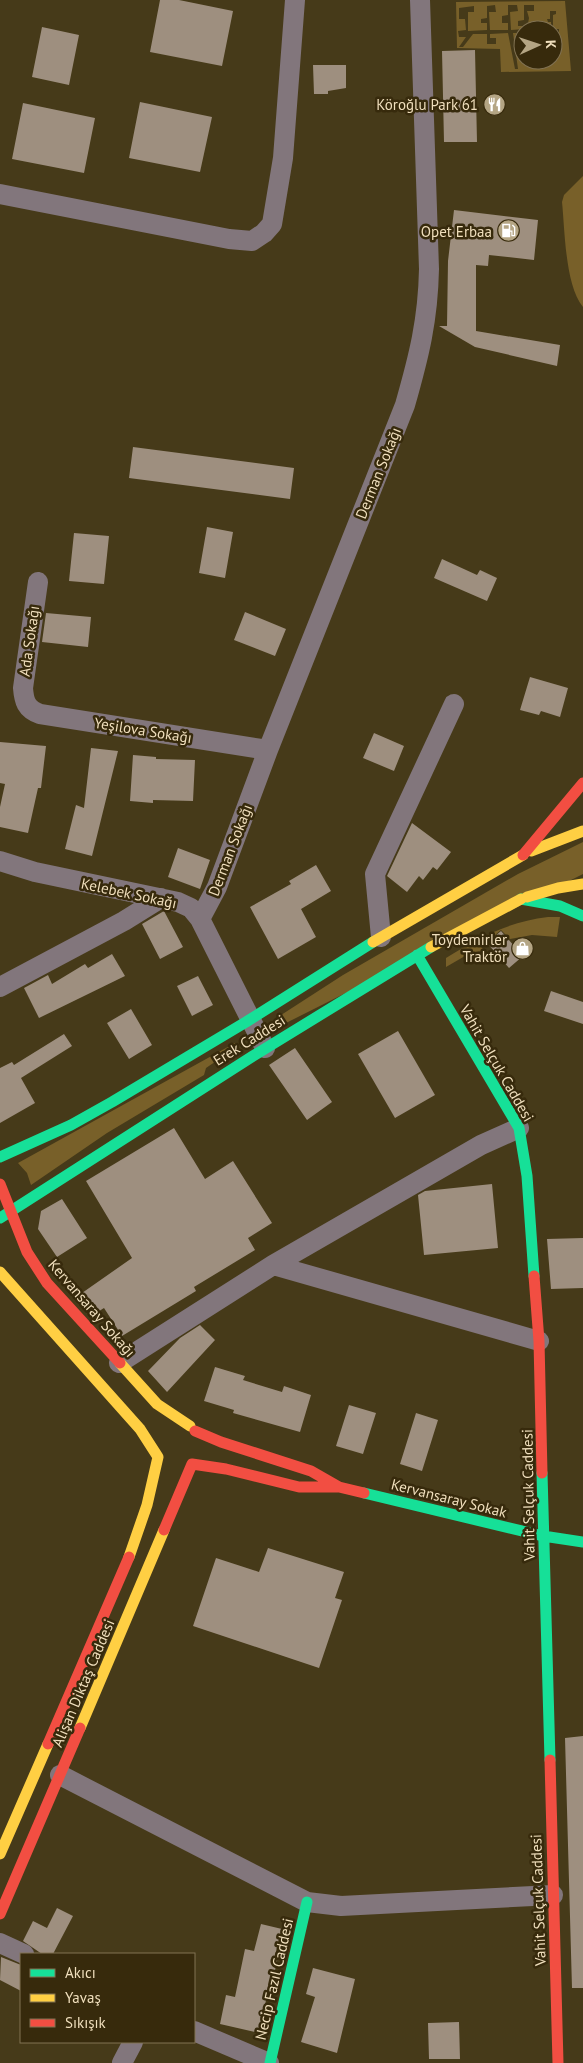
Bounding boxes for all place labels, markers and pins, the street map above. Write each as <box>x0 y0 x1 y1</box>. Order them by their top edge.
restaurant icon: Köroğlu Park 61 <box>482 92 506 116</box>
place label: Köroğlu Park 61 <box>376 95 478 114</box>
fuel station icon: Opet Erbaa <box>496 219 520 243</box>
place label: Opet Erbaa <box>421 222 492 241</box>
place label: Toydemirler Traktör <box>432 930 507 966</box>
shop icon: Toydemirler Traktör <box>511 936 535 960</box>

